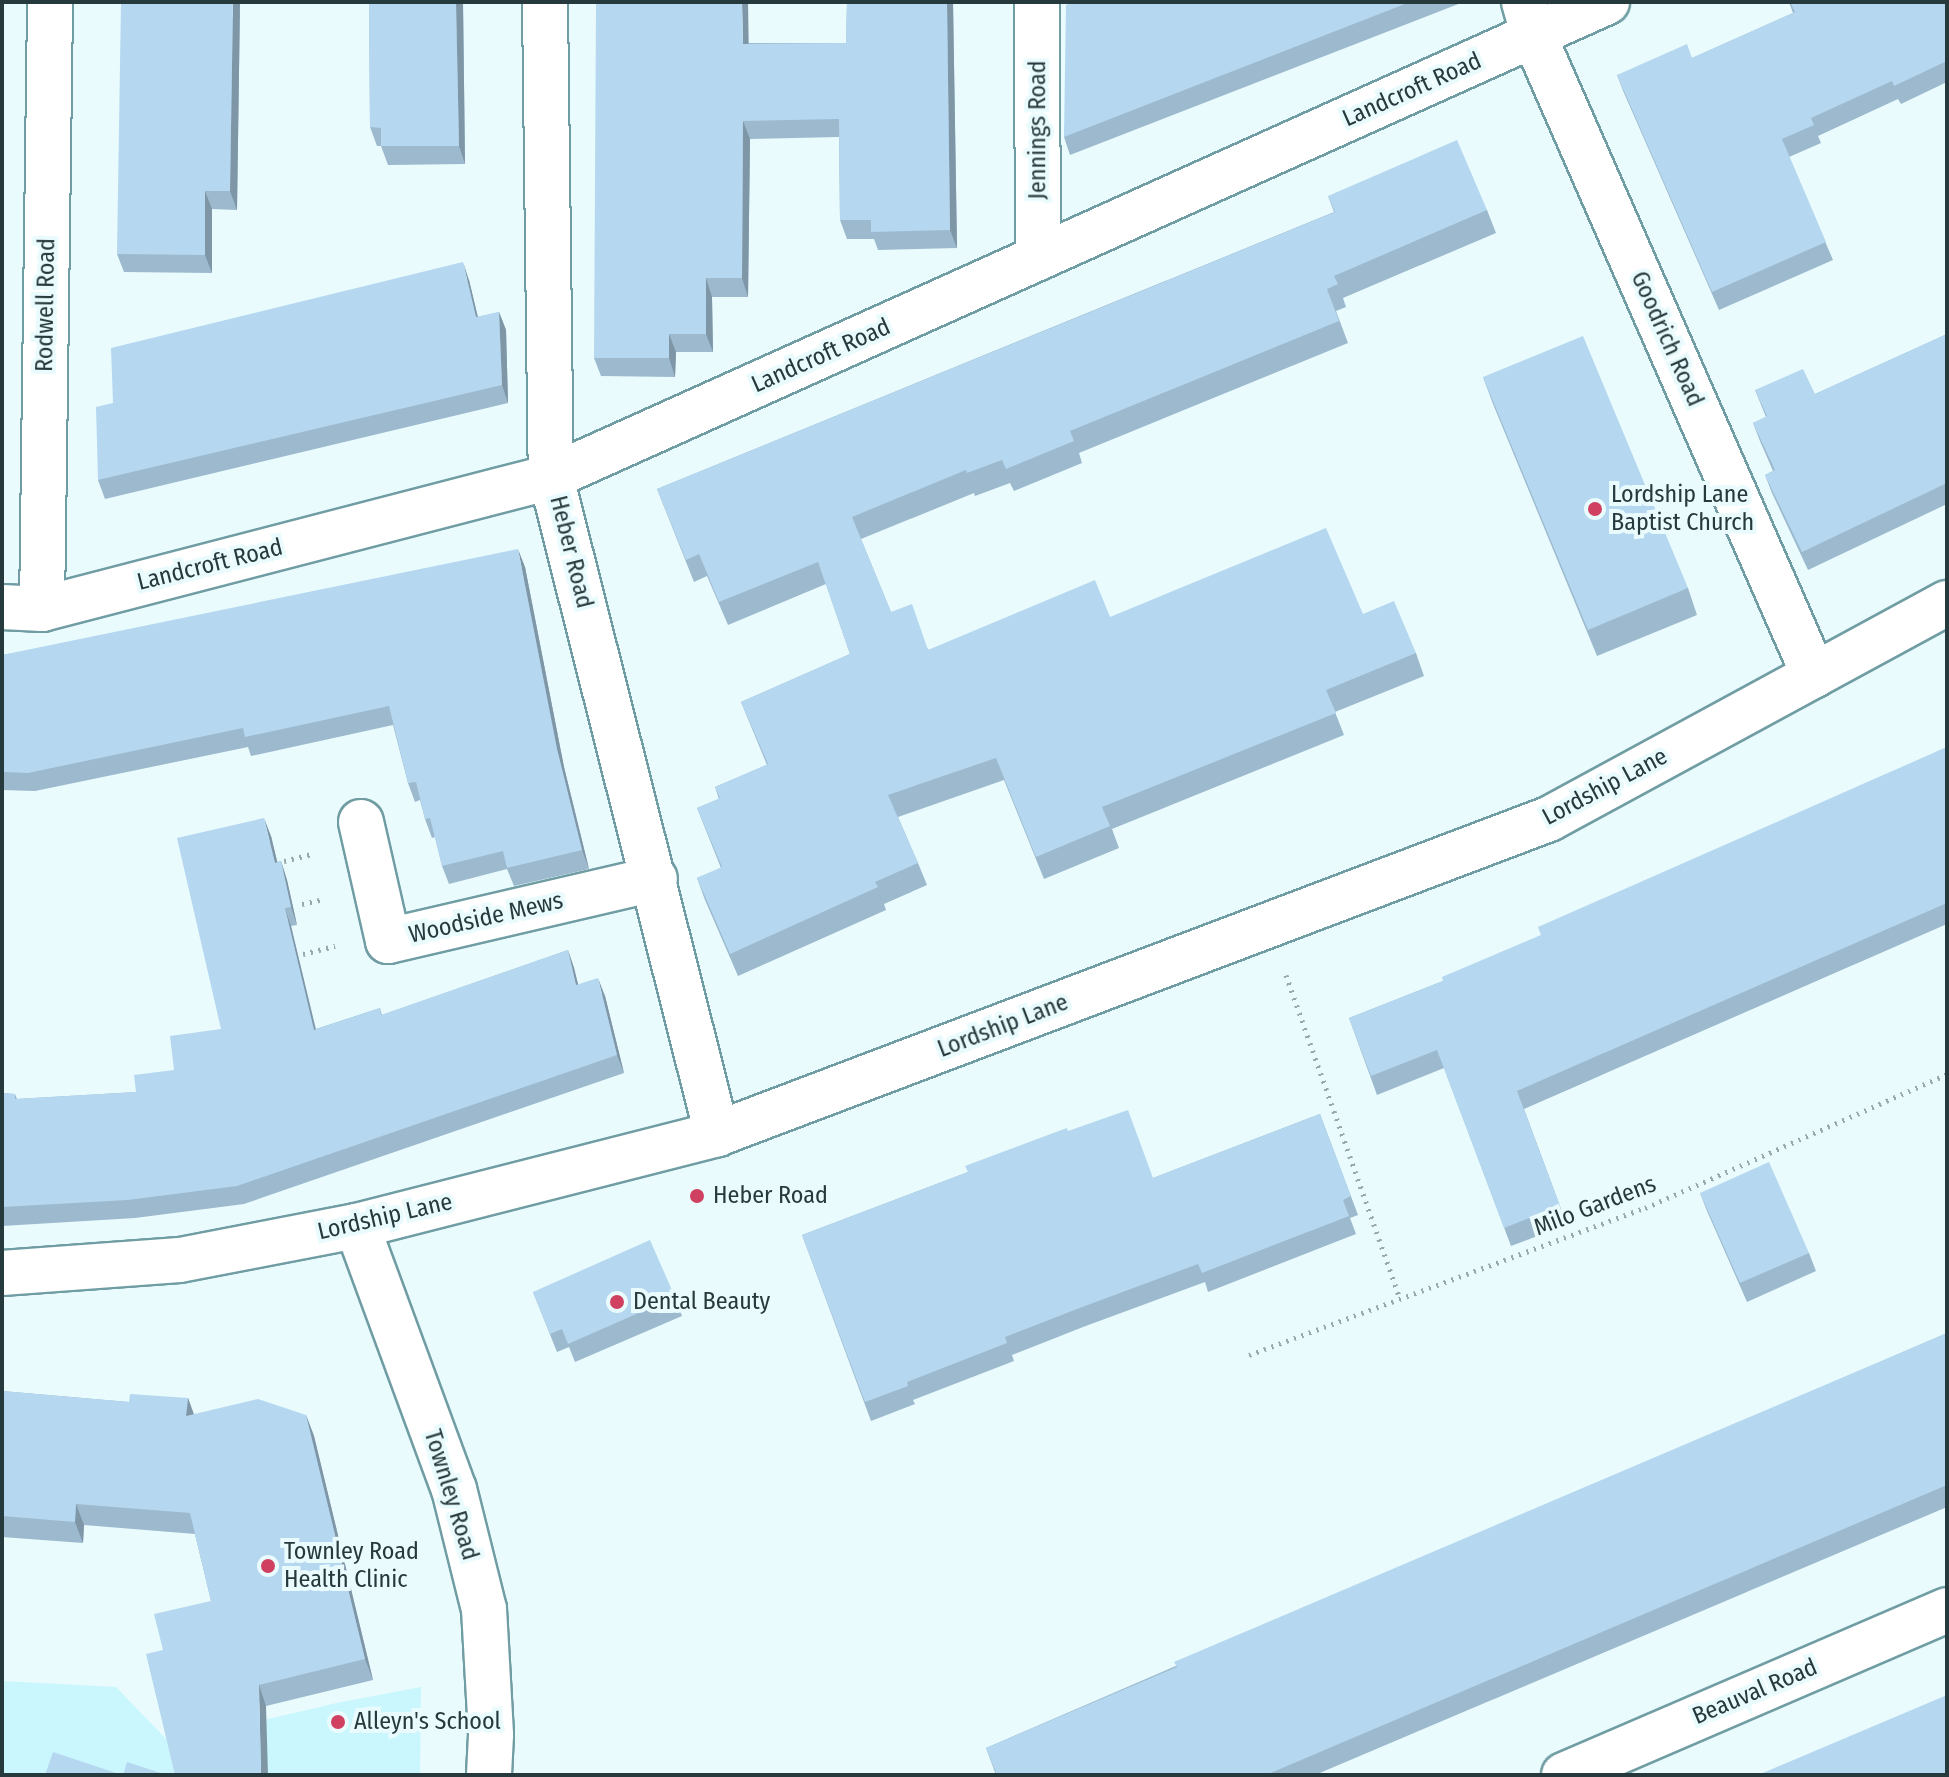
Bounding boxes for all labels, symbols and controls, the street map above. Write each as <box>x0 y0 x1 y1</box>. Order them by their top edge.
street label: Landcroft Road <box>1338 47 1486 133</box>
street label: Jennings Road <box>1024 60 1052 200</box>
street label: Rodwell Road <box>30 238 62 372</box>
street label: Goodrich Road <box>1624 267 1710 411</box>
street label: Landcroft Road <box>747 313 895 399</box>
place label: Lordship Lane Baptist Church <box>1611 481 1754 537</box>
street label: Heber Road <box>543 493 599 611</box>
marker: Lordship Lane Baptist Church <box>1586 500 1604 518</box>
street label: Landcroft Road <box>134 533 286 597</box>
street label: Lordship Lane <box>1538 742 1672 832</box>
street label: Woodside Mews <box>406 886 566 950</box>
street label: Lordship Lane <box>934 988 1072 1064</box>
street label: Milo Gardens <box>1530 1170 1660 1242</box>
place label: Heber Road <box>713 1182 828 1210</box>
marker: Heber Road <box>688 1187 706 1205</box>
street label: Lordship Lane <box>315 1188 455 1246</box>
place label: Dental Beauty <box>633 1288 770 1316</box>
marker: Dental Beauty <box>608 1293 626 1311</box>
street label: Townley Road <box>418 1426 484 1564</box>
place label: Townley Road Health Clinic <box>284 1538 419 1594</box>
marker: Townley Road Health Clinic <box>259 1557 277 1575</box>
street label: Beauval Road <box>1688 1653 1822 1731</box>
place label: Alleyn's School <box>354 1708 501 1736</box>
marker: Alleyn's School <box>329 1713 347 1731</box>

